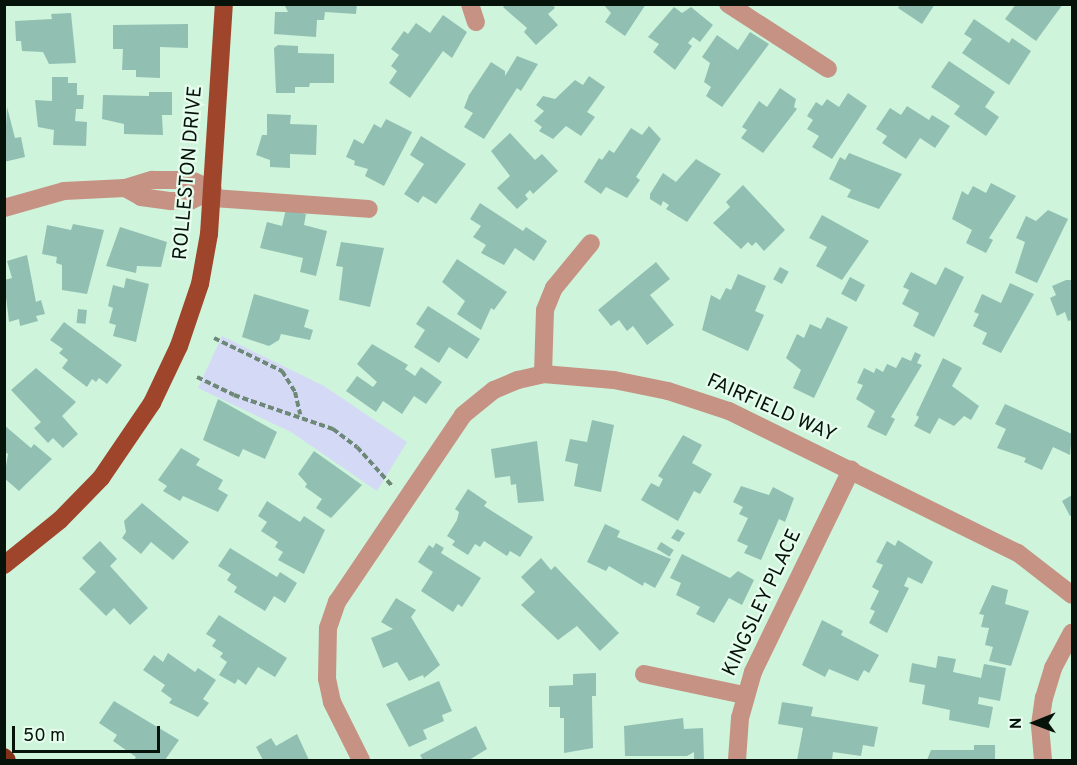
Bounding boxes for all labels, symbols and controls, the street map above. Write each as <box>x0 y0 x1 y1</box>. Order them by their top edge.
street label: ROLLESTON DRIVE <box>169 85 209 261</box>
street label: FAIRFIELD WAY <box>702 370 840 448</box>
street label: KINGSLEY PLACE <box>718 525 808 681</box>
north arrow <box>1005 693 1065 753</box>
scale bar <box>15 714 164 752</box>
text: N <box>1007 717 1027 729</box>
text: 50 m <box>23 725 65 748</box>

